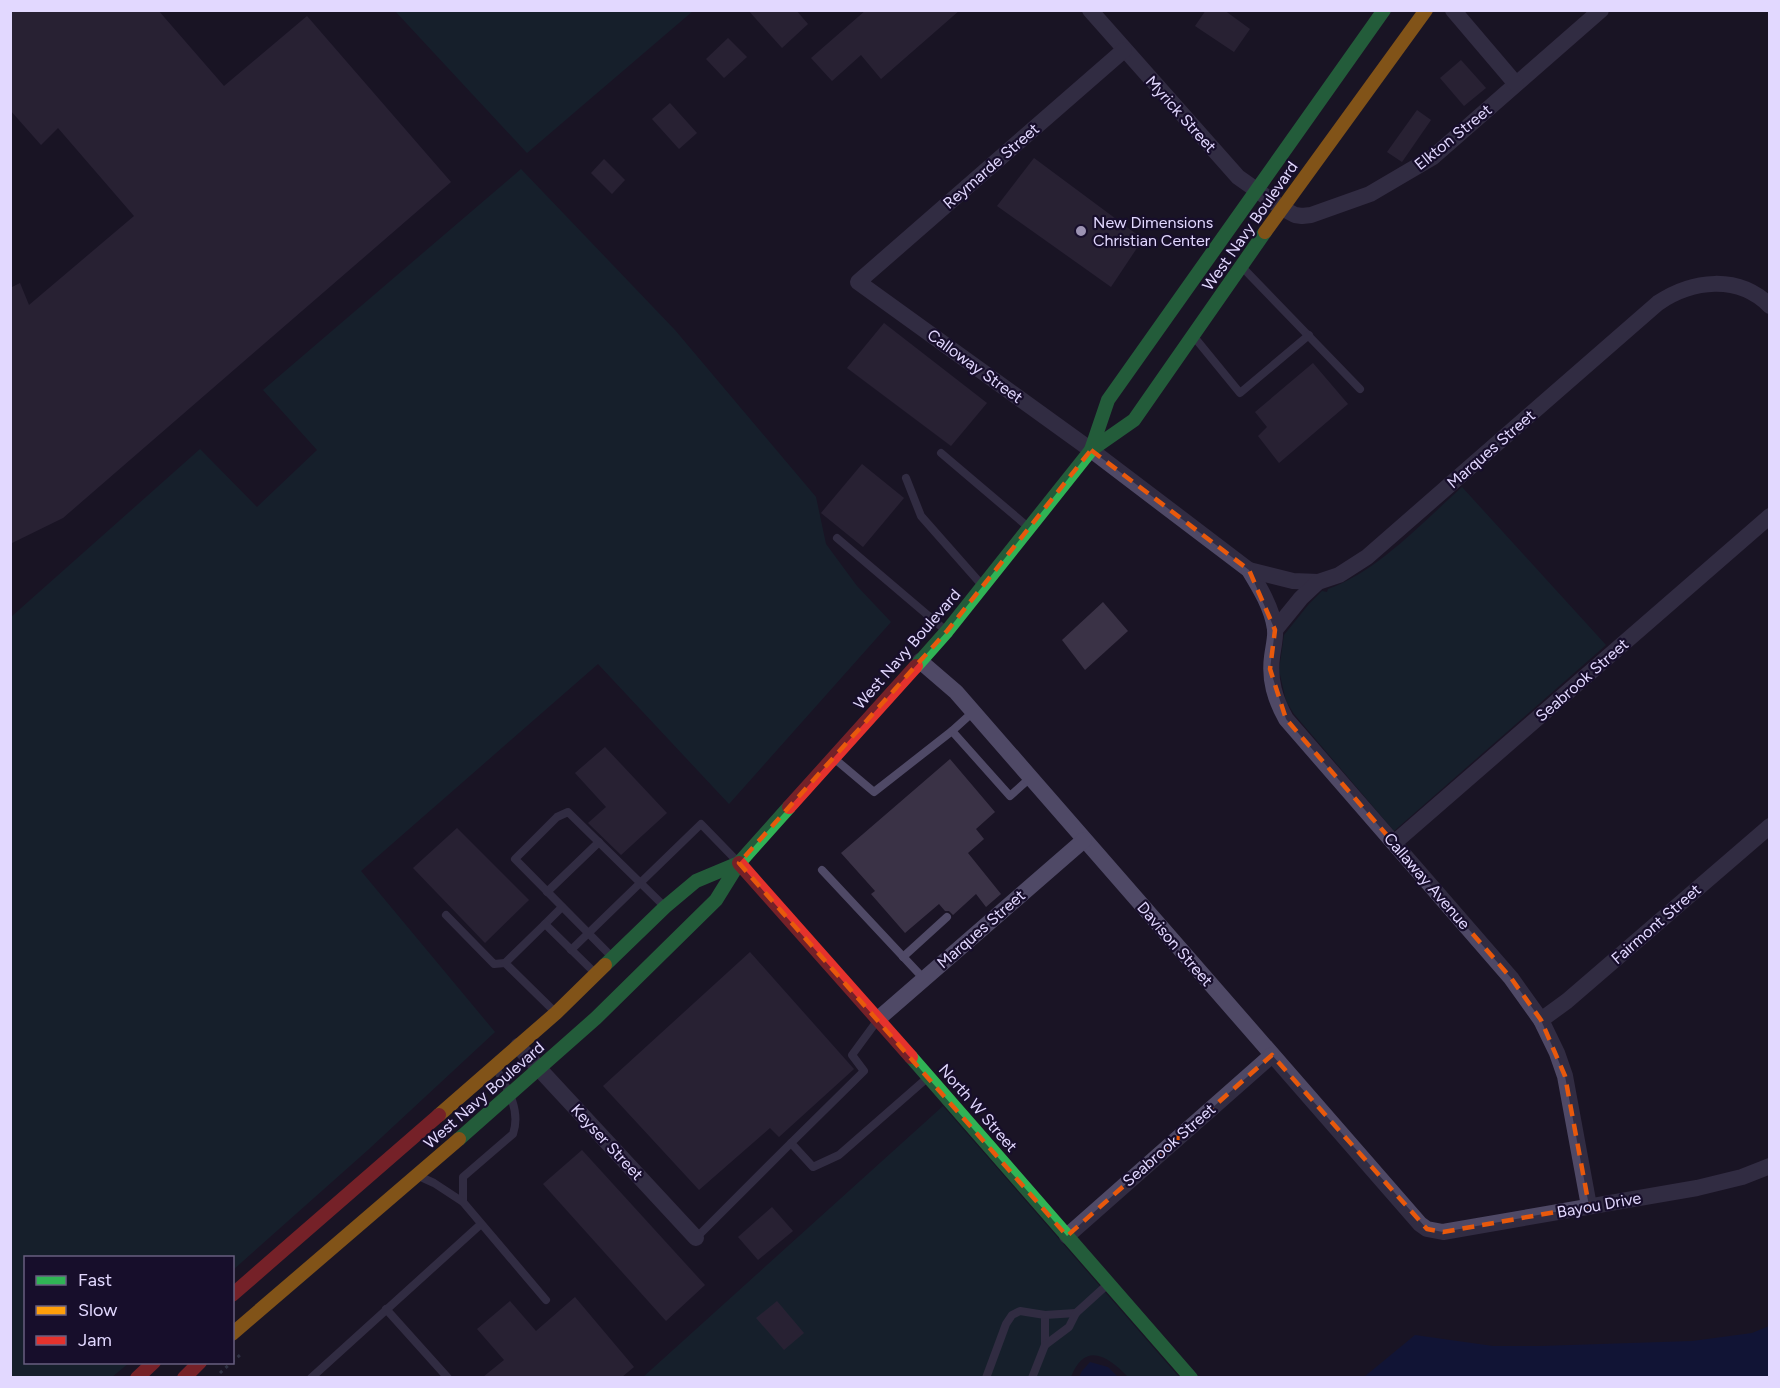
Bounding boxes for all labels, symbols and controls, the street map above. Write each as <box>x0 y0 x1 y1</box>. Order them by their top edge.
street label: Myrick Street <box>1142 72 1220 156</box>
street label: Elkton Street <box>1411 100 1495 174</box>
street label: Reymarde Street <box>939 119 1043 213</box>
street label: West Navy Boulevard <box>1198 158 1302 294</box>
place label: New Dimensions Christian Center <box>1093 213 1213 250</box>
marker: New Dimensions Christian Center <box>1074 224 1088 238</box>
street label: Calloway Street <box>924 325 1026 407</box>
street label: Marques Street <box>1443 406 1539 492</box>
street label: West Navy Boulevard <box>850 585 964 713</box>
street label: Seabrook Street <box>1532 635 1632 725</box>
street label: Callaway Avenue <box>1380 829 1474 933</box>
street label: Fairmont Street <box>1607 880 1705 968</box>
street label: Marques Street <box>933 886 1029 972</box>
street label: Davison Street <box>1133 898 1217 990</box>
street label: West Navy Boulevard <box>420 1038 548 1152</box>
street label: North W Street <box>935 1060 1021 1156</box>
street label: Keyser Street <box>567 1100 647 1184</box>
street label: Seabrook Street <box>1119 1100 1219 1190</box>
street label: Bayou Drive <box>1555 1188 1643 1222</box>
legend <box>24 1256 234 1364</box>
text: Fast <box>78 1269 112 1291</box>
text: Slow <box>78 1299 117 1321</box>
text: Jam <box>78 1329 112 1351</box>

